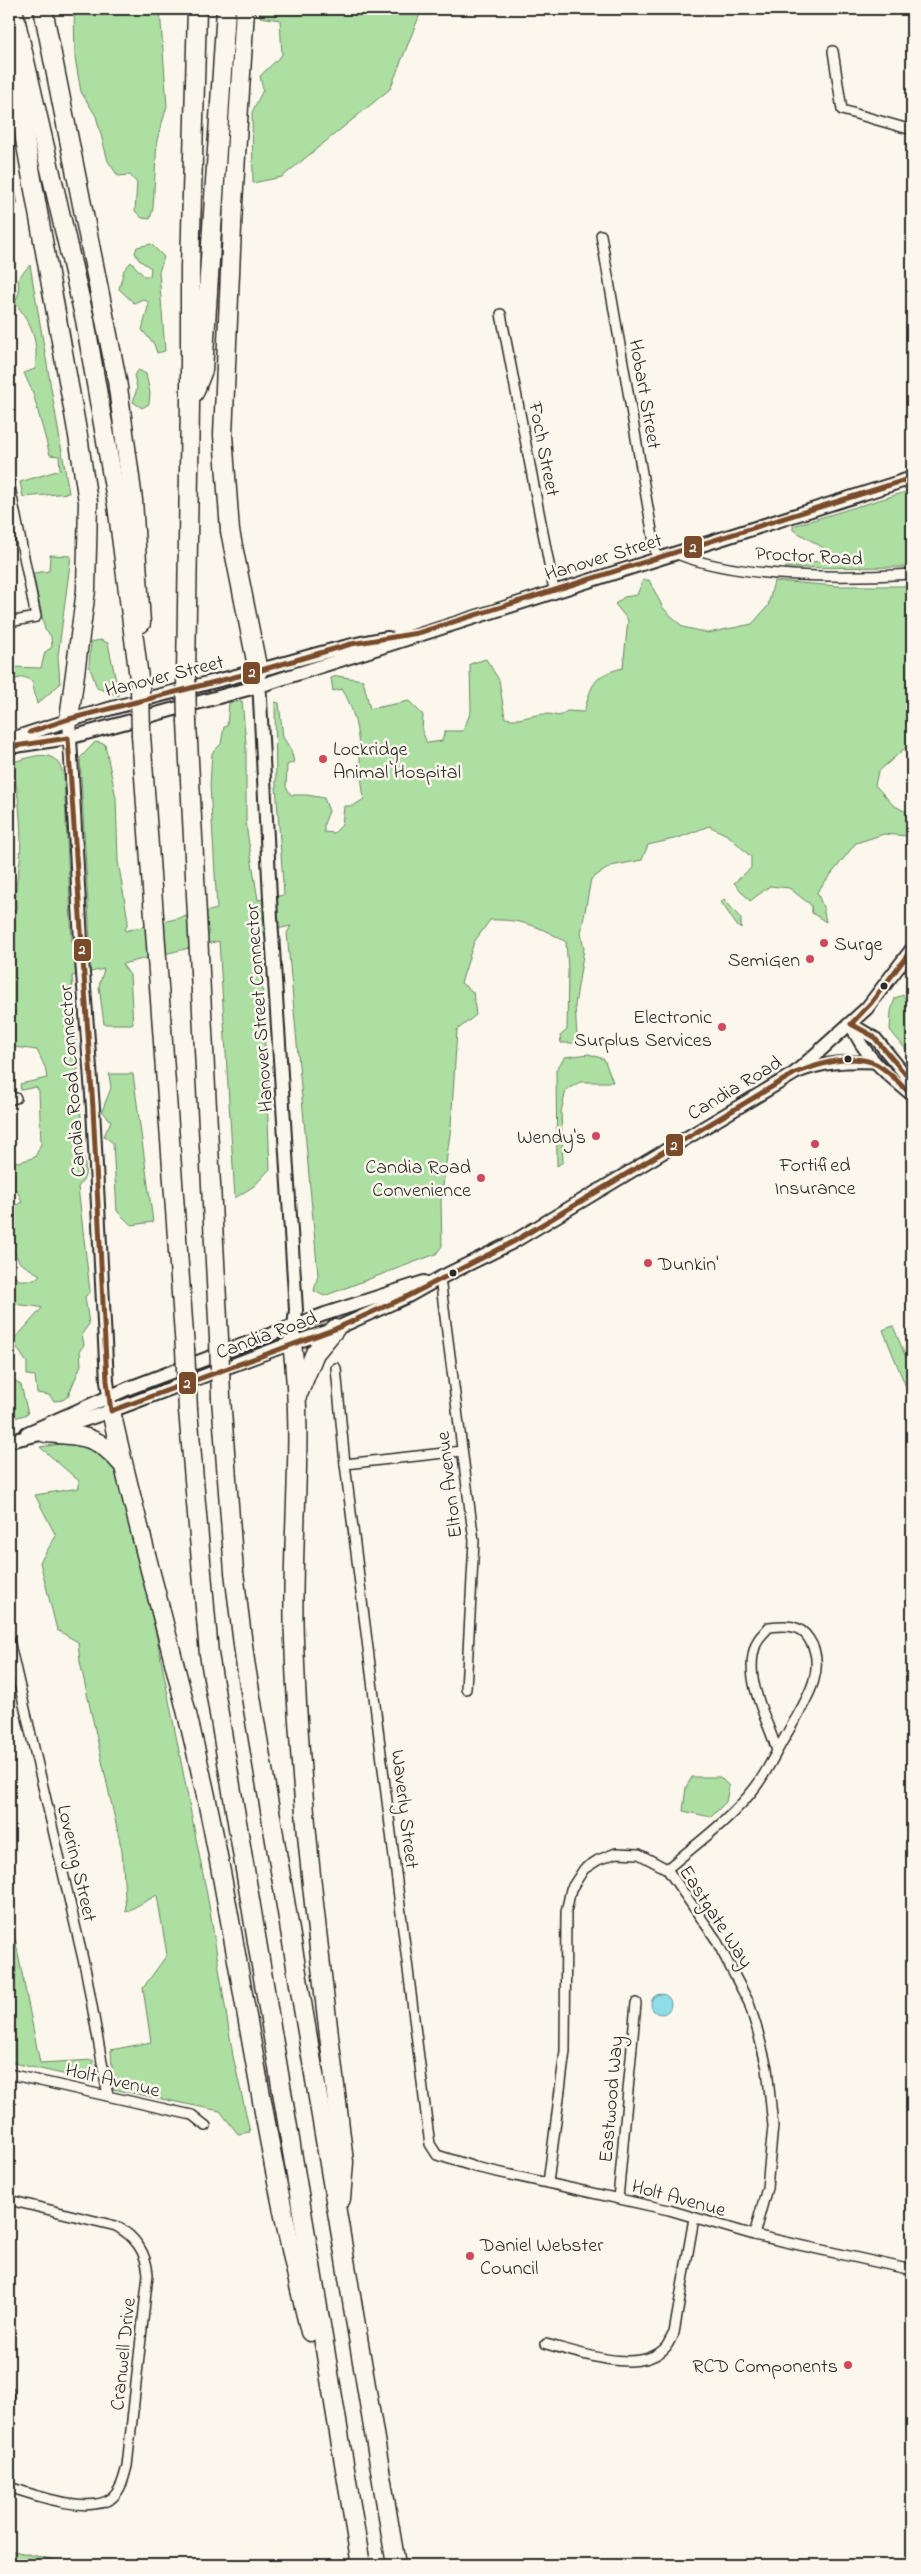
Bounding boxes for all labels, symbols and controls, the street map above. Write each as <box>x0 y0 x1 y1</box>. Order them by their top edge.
street label: Hobart Street <box>620 337 668 452</box>
street label: Foch Street <box>519 399 566 499</box>
street label: Hanover Street <box>541 527 666 590</box>
line badge: 2 <box>683 535 703 559</box>
text: 2 <box>689 538 697 559</box>
street label: Proctor Road <box>754 540 863 575</box>
street label: Hanover Street <box>102 649 227 706</box>
line badge: 2 <box>242 661 261 685</box>
text: 2 <box>248 663 256 684</box>
place label: Lockridge Animal Hospital <box>333 736 461 788</box>
marker: Lockridge Animal Hospital <box>317 753 329 765</box>
street label: Hanover Street Connector <box>239 902 282 1113</box>
place label: Surge <box>834 931 882 961</box>
marker: Surge <box>818 937 830 949</box>
line badge: 2 <box>73 938 92 962</box>
text: 2 <box>78 940 86 961</box>
place label: SemiGen <box>728 947 800 976</box>
marker: SemiGen <box>804 953 816 965</box>
unlabelled marker <box>879 981 889 991</box>
street label: Candia Road Connector <box>52 983 95 1178</box>
place label: Electronic Surplus Services <box>574 1004 712 1056</box>
marker: Electronic Surplus Services <box>716 1021 728 1033</box>
street label: Candia Road <box>682 1049 788 1129</box>
unlabelled marker <box>843 1054 853 1064</box>
place label: Wendy's <box>517 1124 586 1153</box>
marker: Wendy's <box>590 1130 602 1142</box>
line badge: 2 <box>665 1133 684 1157</box>
text: 2 <box>670 1136 678 1157</box>
marker: Fortified Insurance <box>809 1138 821 1150</box>
place label: Fortified Insurance <box>775 1152 855 1204</box>
place label: Candia Road Convenience <box>365 1154 471 1206</box>
marker: Candia Road Convenience <box>475 1172 487 1184</box>
place label: Dunkin' <box>657 1251 718 1280</box>
marker: Dunkin' <box>642 1257 654 1269</box>
unlabelled marker <box>448 1268 458 1278</box>
street label: Candia Road <box>212 1305 322 1368</box>
line badge: 2 <box>178 1371 197 1395</box>
text: 2 <box>183 1374 191 1395</box>
street label: Elton Avenue <box>430 1430 471 1540</box>
street label: Waverly Street <box>382 1748 425 1871</box>
street label: Lovering Street <box>47 1802 103 1925</box>
street label: Eastgate Way <box>670 1860 759 1975</box>
street label: Eastwood Way <box>593 2035 632 2164</box>
street label: Holt Avenue <box>62 2056 163 2106</box>
street label: Holt Avenue <box>628 2173 729 2226</box>
place label: Daniel Webster Council <box>479 2232 604 2284</box>
marker: Daniel Webster Council <box>464 2250 476 2262</box>
street label: Cranwell Drive <box>104 2296 145 2412</box>
place label: RCD Components <box>692 2353 838 2382</box>
marker: RCD Components <box>842 2359 854 2371</box>

